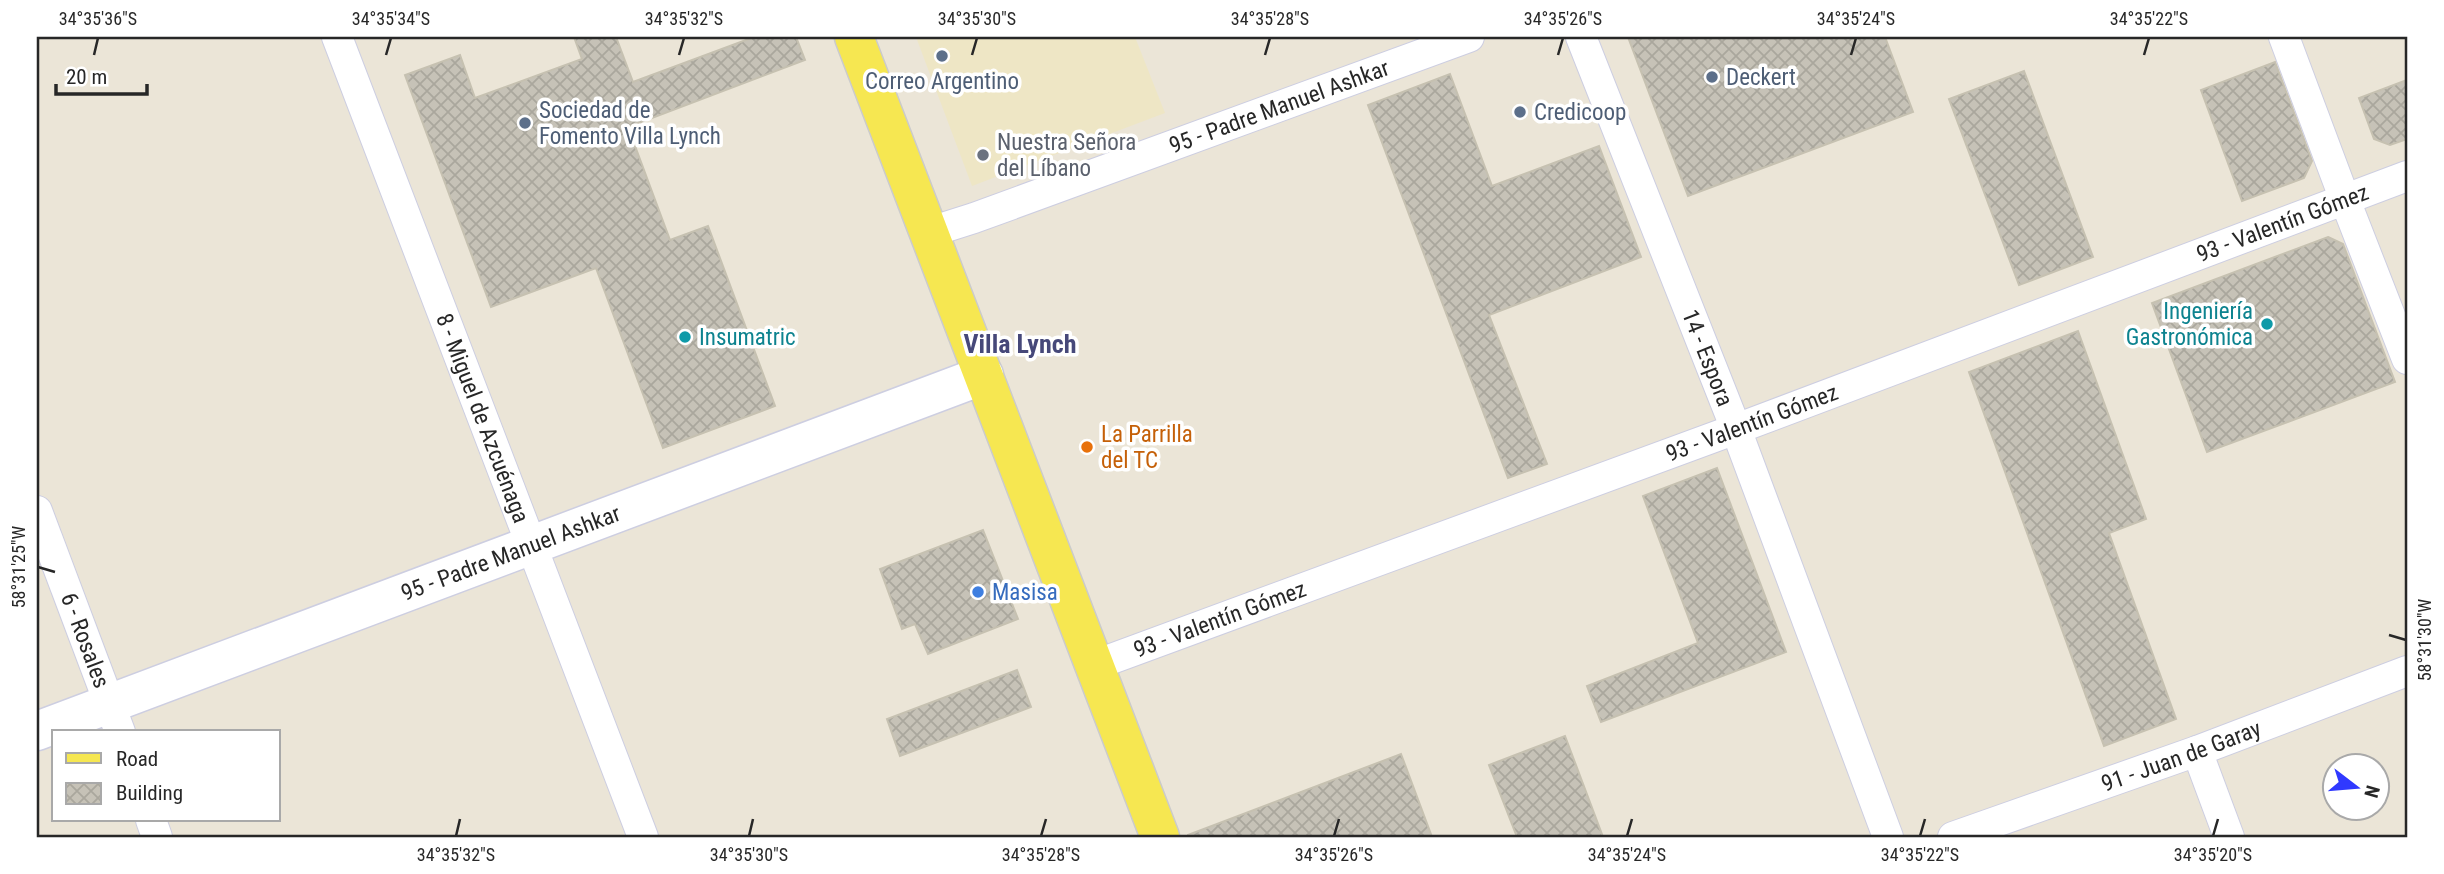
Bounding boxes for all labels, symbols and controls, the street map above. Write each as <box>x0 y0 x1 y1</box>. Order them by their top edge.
text: 34°35'36"S <box>59 8 137 29</box>
text: 34°35'34"S <box>352 8 430 29</box>
text: 34°35'32"S <box>645 8 723 29</box>
text: 34°35'30"S <box>938 8 1016 29</box>
text: 34°35'28"S <box>1231 8 1309 29</box>
text: 34°35'26"S <box>1524 8 1602 29</box>
text: 34°35'24"S <box>1817 8 1895 29</box>
text: 34°35'22"S <box>2110 8 2188 29</box>
marker: Correo Argentino <box>934 48 950 64</box>
scale bar <box>56 52 147 96</box>
street label: 95 - Padre Manuel Ashkar <box>1165 54 1393 159</box>
place label: Deckert <box>1726 64 1796 91</box>
text: 20 m <box>66 65 107 89</box>
place label: Correo Argentino <box>865 68 1019 95</box>
marker: Deckert <box>1704 69 1720 85</box>
place label: Sociedad de Fomento Villa Lynch <box>539 97 721 150</box>
place label: Credicoop <box>1534 99 1626 126</box>
marker: Credicoop <box>1512 104 1528 120</box>
marker: Sociedad de Fomento Villa Lynch <box>517 115 533 131</box>
place label: Nuestra Señora del Líbano <box>997 129 1136 182</box>
marker: Nuestra Señora del Líbano <box>975 147 991 163</box>
street label: 93 - Valentín Gómez <box>2193 178 2372 268</box>
place label: Ingeniería Gastronómica <box>2126 298 2253 351</box>
street label: 14 - Espora <box>1677 306 1739 410</box>
street label: 8 - Miguel de Azcuénaga <box>430 310 535 527</box>
marker: Ingeniería Gastronómica <box>2259 316 2275 332</box>
place label: Insumatric <box>699 324 796 351</box>
marker: Insumatric <box>677 329 693 345</box>
district label: Villa Lynch <box>964 329 1076 359</box>
street label: 93 - Valentín Gómez <box>1662 378 1842 467</box>
place label: La Parrilla del TC <box>1101 421 1193 474</box>
marker: La Parrilla del TC <box>1079 439 1095 455</box>
street label: 95 - Padre Manuel Ashkar <box>397 499 624 606</box>
text: 58°31'25"W <box>8 525 29 608</box>
street label: 93 - Valentín Gómez <box>1130 575 1310 663</box>
place label: Masisa <box>992 579 1058 606</box>
marker: Masisa <box>970 584 986 600</box>
street label: 6 - Rosales <box>55 589 116 692</box>
text: 58°31'30"W <box>2414 598 2435 681</box>
street label: 91 - Juan de Garay <box>2098 714 2265 797</box>
legend <box>52 730 280 822</box>
text: Road <box>116 747 158 771</box>
north arrow <box>2322 752 2392 822</box>
text: Building <box>116 781 183 805</box>
text: N <box>2359 783 2385 800</box>
text: 34°35'32"S <box>417 844 495 865</box>
text: 34°35'30"S <box>710 844 788 865</box>
text: 34°35'28"S <box>1002 844 1080 865</box>
text: 34°35'26"S <box>1295 844 1373 865</box>
text: 34°35'24"S <box>1588 844 1666 865</box>
text: 34°35'22"S <box>1881 844 1959 865</box>
text: 34°35'20"S <box>2174 844 2252 865</box>

